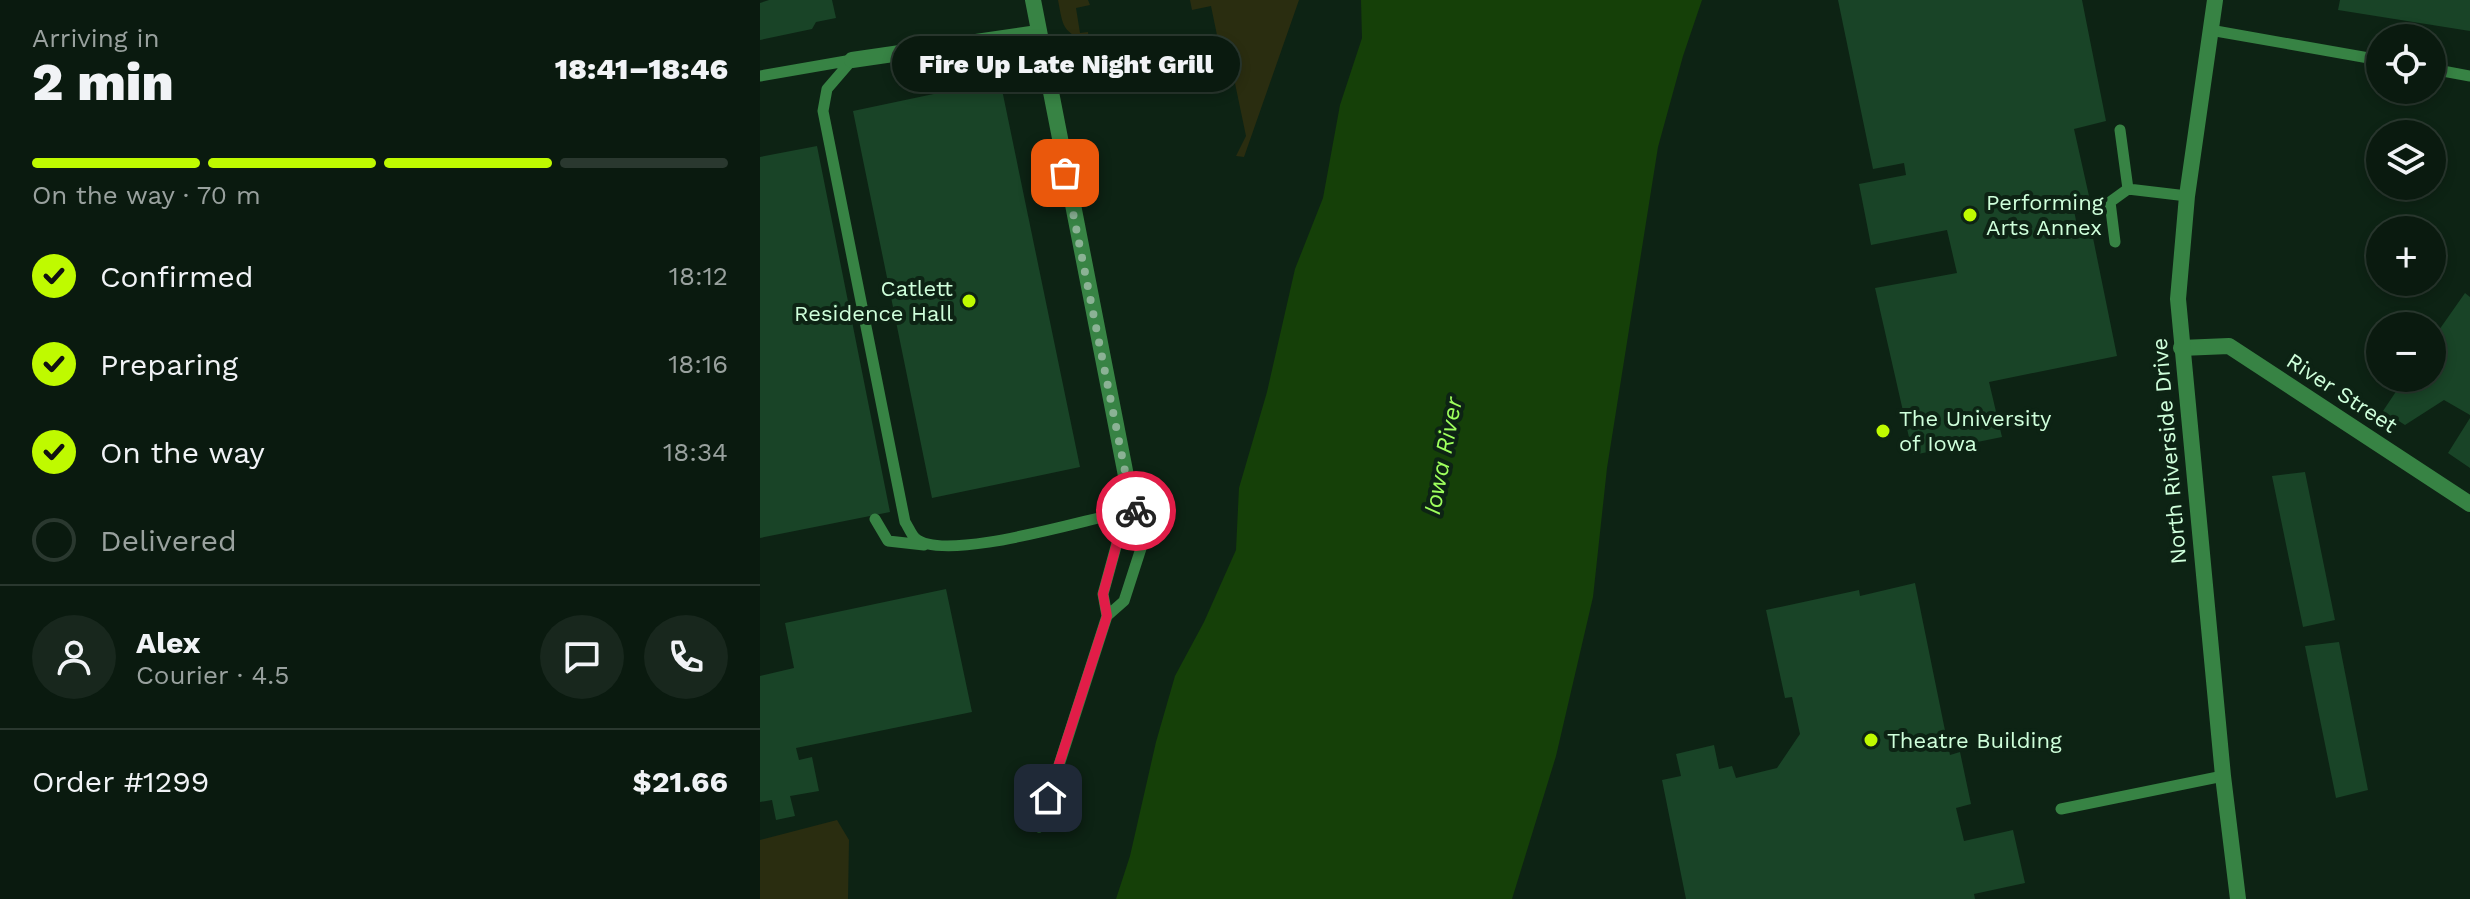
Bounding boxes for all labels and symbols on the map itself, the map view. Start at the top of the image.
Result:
callout: Fire Up Late Night Grill [891,37,1239,93]
pin [1031,139,1099,207]
place label: Performing Arts Annex [1986,190,2104,240]
marker: Performing Arts Annex [1961,206,1979,224]
place label: Catlett Residence Hall [794,276,953,326]
marker: Catlett Residence Hall [960,292,978,310]
street label: North Riverside Drive [2147,337,2191,565]
street label: River Street [2282,348,2402,438]
water label: Iowa River [1418,393,1468,517]
place label: The University of Iowa [1899,406,2052,456]
marker: The University of Iowa [1874,422,1892,440]
courier [1096,471,1176,551]
place label: Theatre Building [1887,728,2062,753]
marker: Theatre Building [1862,731,1880,749]
pin [1014,764,1082,832]

